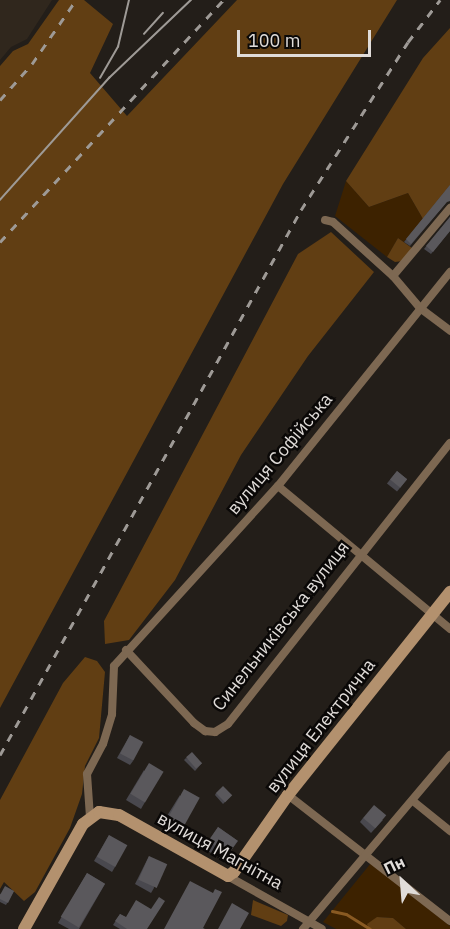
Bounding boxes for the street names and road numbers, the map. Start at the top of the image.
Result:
street label: вулиця Софійська [223,389,337,519]
street label: Синельниківська вулиця [208,537,354,715]
street label: вулиця Електрична [262,655,380,797]
street label: вулиця Магнітна [154,808,286,894]

